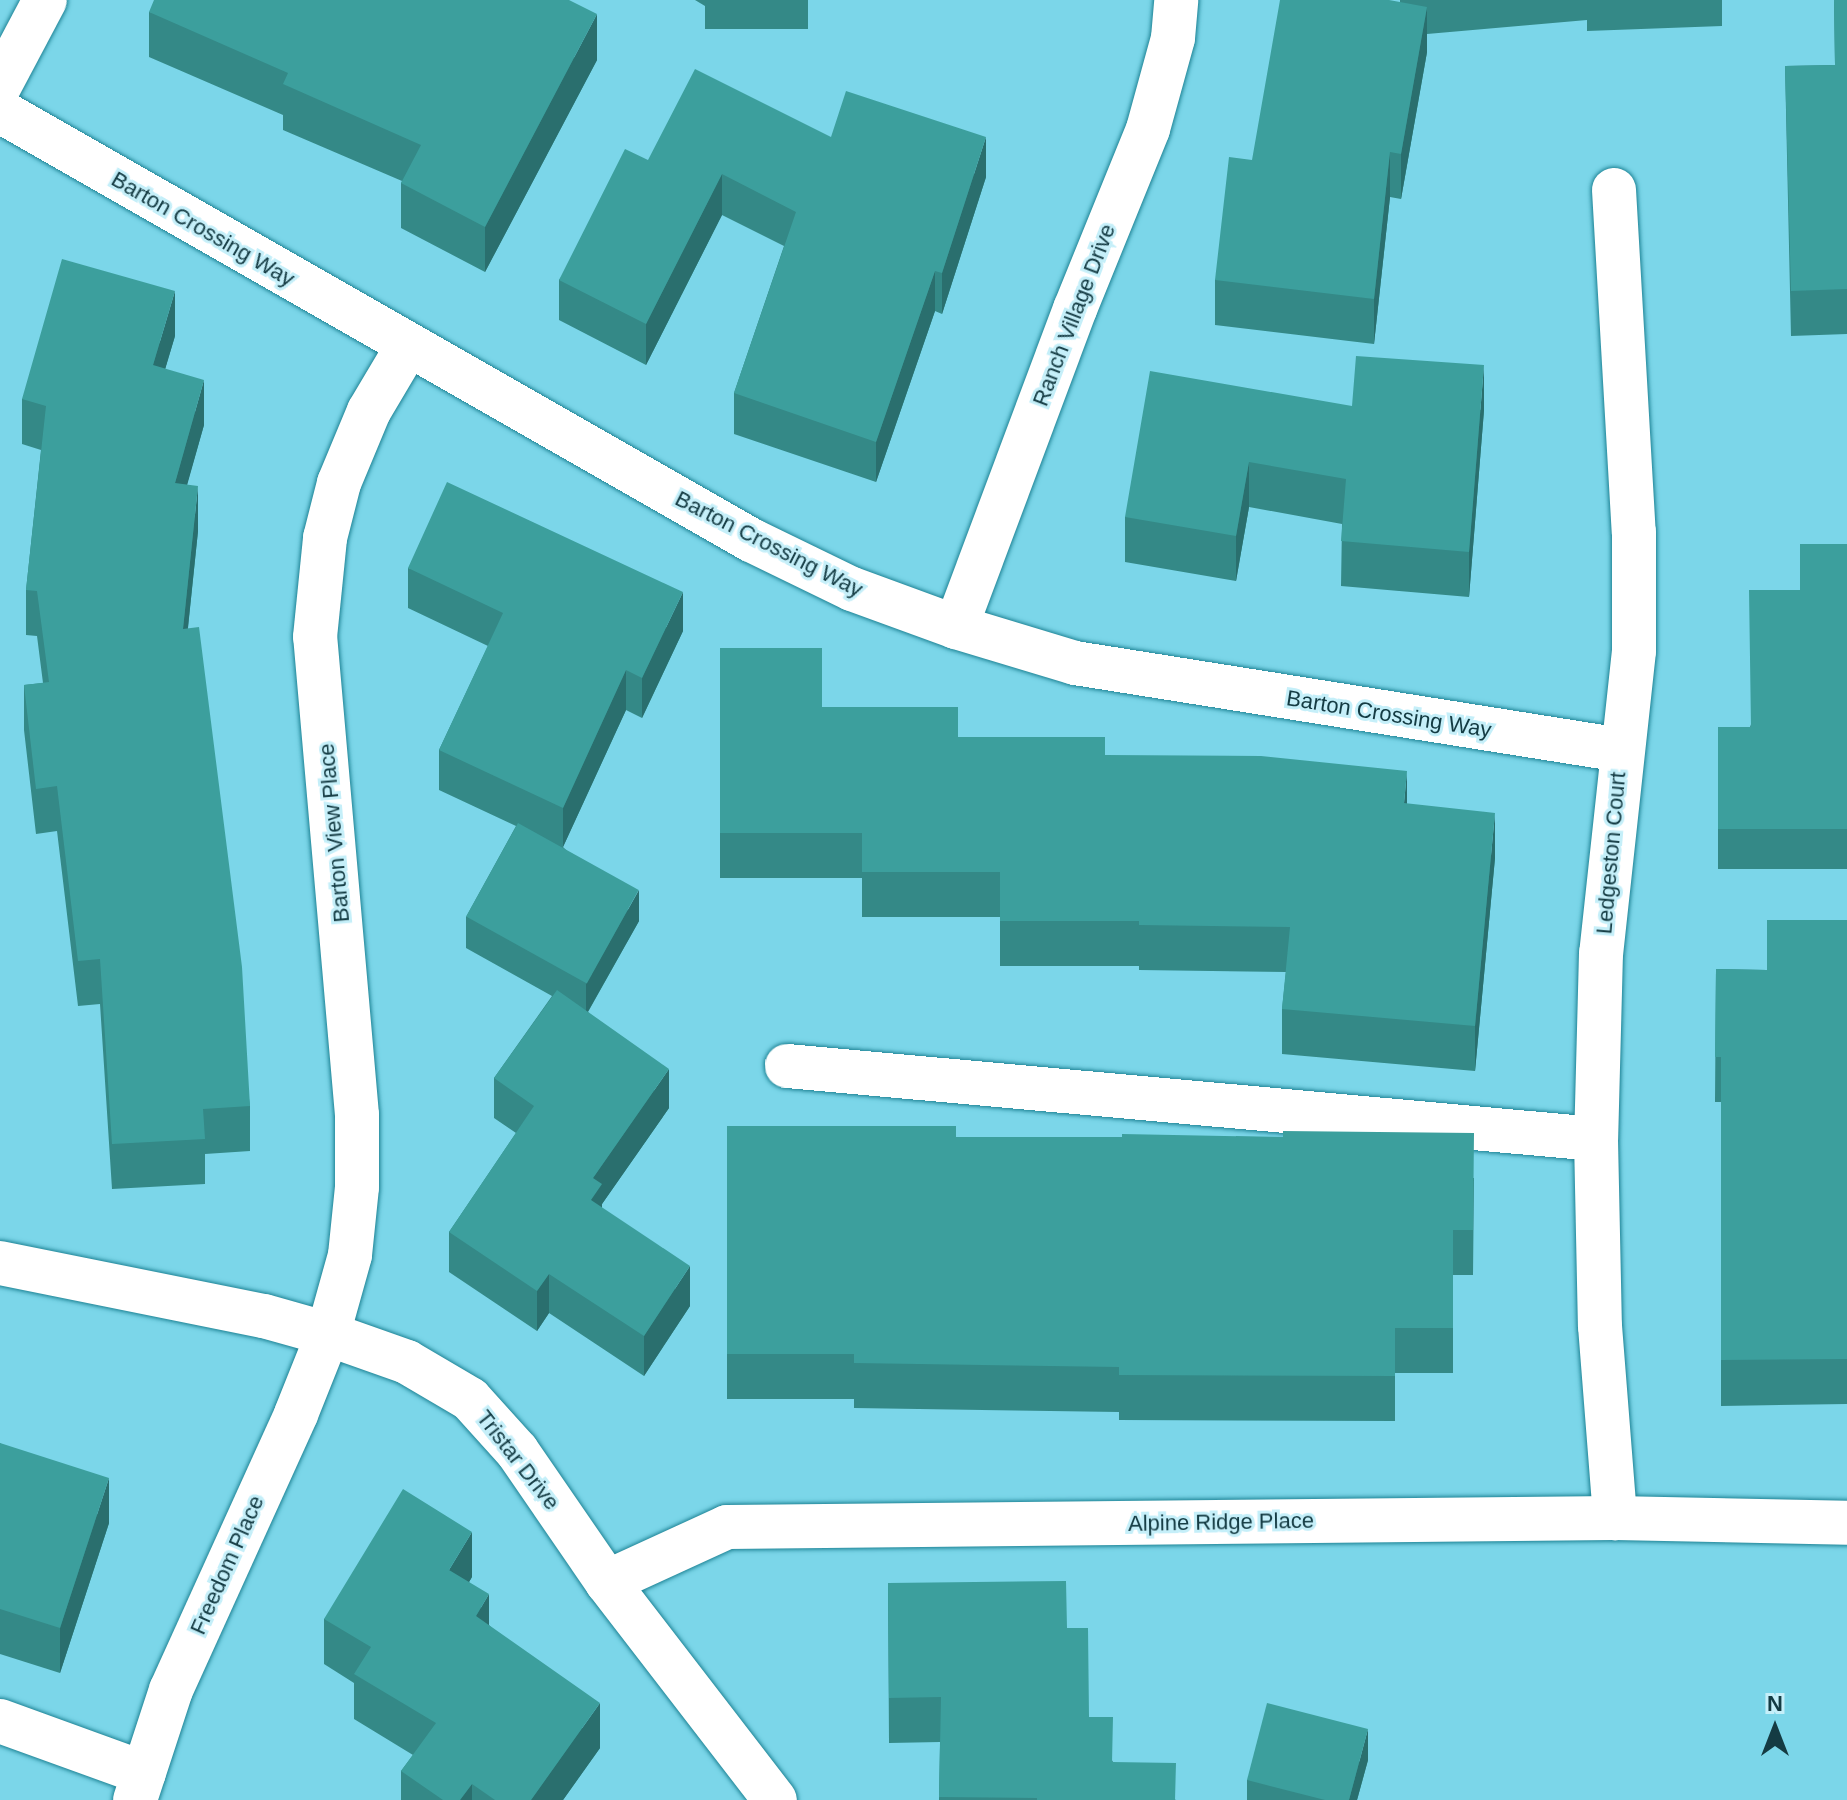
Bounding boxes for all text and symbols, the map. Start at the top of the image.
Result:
street label: Barton Crossing Way [107,166,299,292]
street label: Ranch Village Drive [1027,220,1121,410]
street label: Barton Crossing Way [671,485,867,603]
street label: Barton Crossing Way [1285,685,1493,743]
street label: Barton View Place [313,743,355,923]
street label: Ledgeston Court [1591,771,1631,935]
street label: Tristar Drive [471,1405,565,1515]
street label: Freedom Place [185,1491,269,1639]
street label: Alpine Ridge Place [1128,1507,1314,1537]
north arrow [1735,1688,1815,1768]
text: N [1767,1691,1783,1716]

